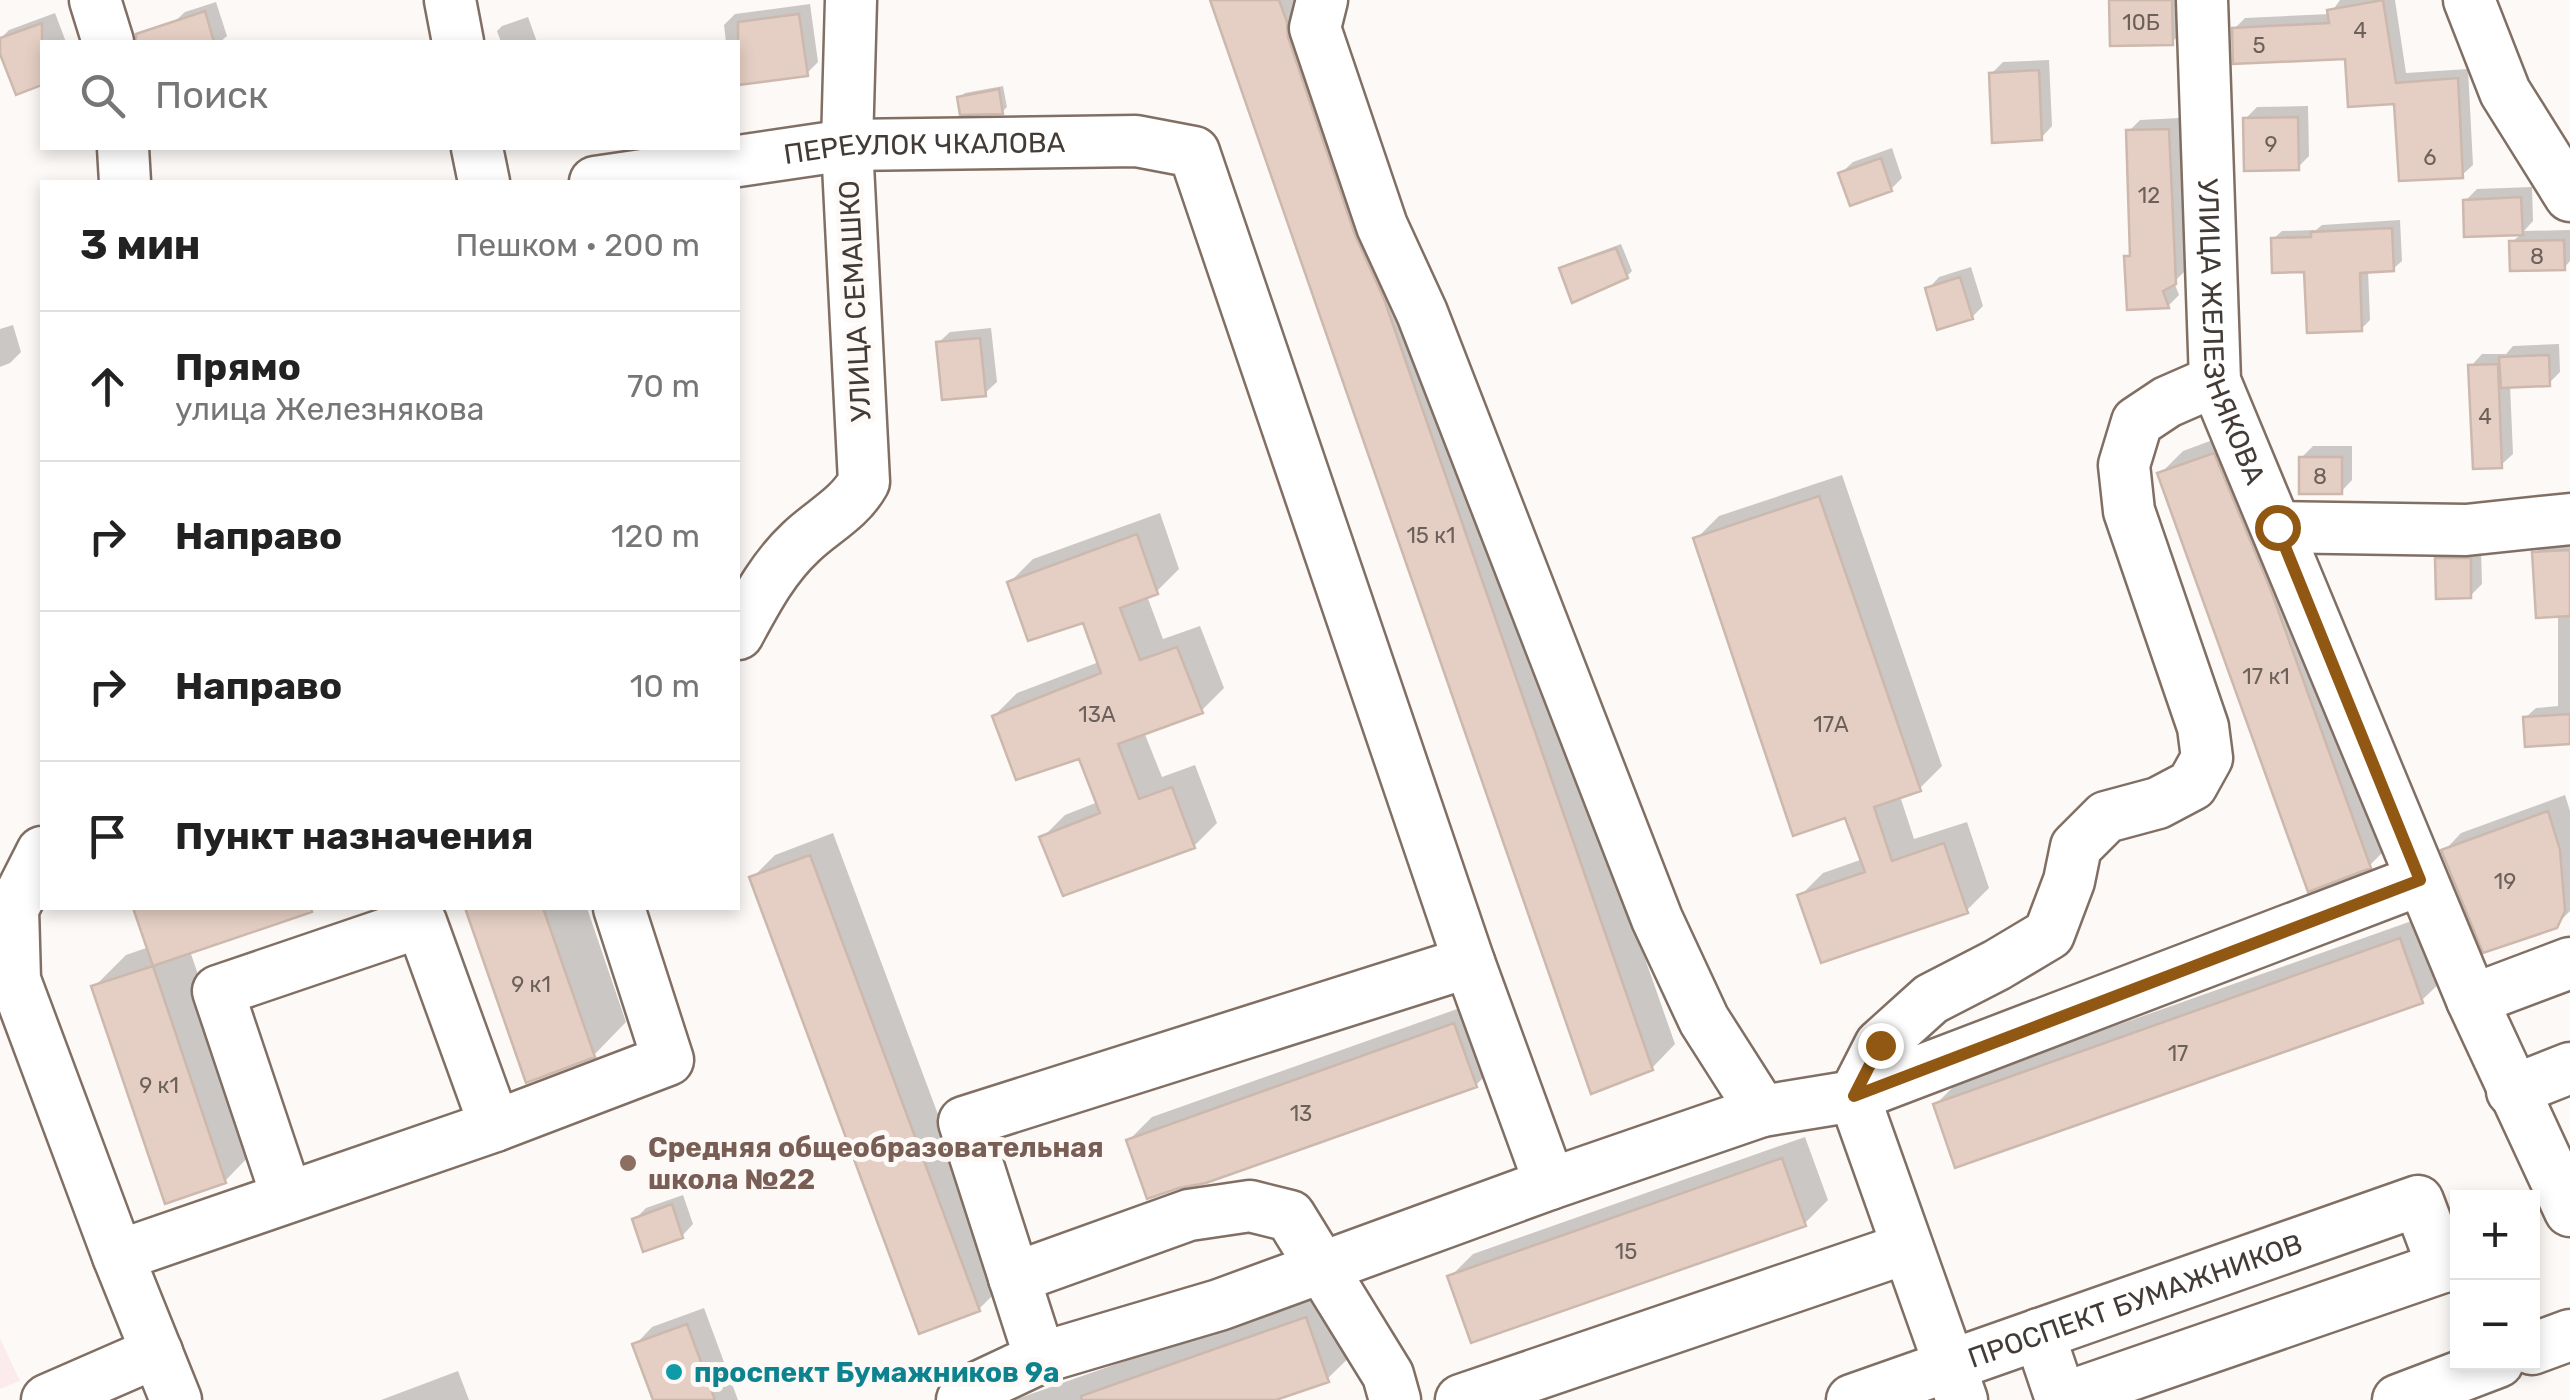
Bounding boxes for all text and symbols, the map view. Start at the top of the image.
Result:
house number: 10Б [2122,9,2160,36]
house number: 4 [2353,17,2367,44]
house number: 5 [2252,32,2266,59]
search box [40,40,740,150]
icon: search [75,68,130,123]
text: Поиск [155,72,268,118]
street label: ПЕРЕУЛОК ЧКАЛОВА [781,125,1066,171]
house number: 9 [2264,131,2278,158]
house number: 6 [2423,144,2437,171]
street label: УЛИЦА ЖЕЛЕЗНЯКОВА [2192,178,2273,489]
street label: УЛИЦА СЕМАШКО [832,179,878,423]
house number: 12 [2138,182,2160,209]
text: 3 мин [80,220,201,270]
text: Пешком · 200 m [456,226,700,264]
house number: 8 [2530,243,2544,270]
text: Прямо [175,344,301,390]
icon: ahead [80,359,135,414]
text: 70 m [627,367,700,405]
text: улица Железнякова [175,390,485,428]
house number: 4 [2478,403,2492,430]
house number: 8 [2313,463,2327,490]
route start [2255,505,2301,551]
icon: right [80,509,135,564]
text: Направо [175,513,342,559]
text: 120 m [611,517,700,555]
house number: 15 к1 [1406,522,1456,549]
icon: right [80,659,135,714]
text: Направо [175,663,342,709]
house number: 17 к1 [2242,663,2290,690]
text: 10 m [630,667,700,705]
house number: 13А [1078,701,1116,728]
house number: 17А [1813,711,1849,738]
icon: arrive [80,809,135,864]
text: Пункт назначения [175,813,534,859]
house number: 19 [2494,868,2516,895]
house number: 9 к1 [511,971,551,998]
route end [1858,1023,1904,1069]
house number: 17 [2168,1040,2188,1067]
house number: 9 к1 [139,1072,179,1099]
house number: 13 [1290,1100,1312,1127]
place label: Средняя общеобразовательная школа №22 [648,1131,1104,1196]
marker: Средняя общеобразовательная школа №22 [617,1152,639,1174]
map controls [2450,1190,2540,1370]
button: + [2450,1190,2540,1280]
street label: ПРОСПЕКТ БУМАЖНИКОВ [1963,1227,2307,1374]
house number: 15 [1615,1238,1637,1265]
button: − [2450,1280,2540,1370]
place label: проспект Бумажников 9а [694,1356,1059,1389]
marker: проспект Бумажников 9а [663,1361,685,1383]

